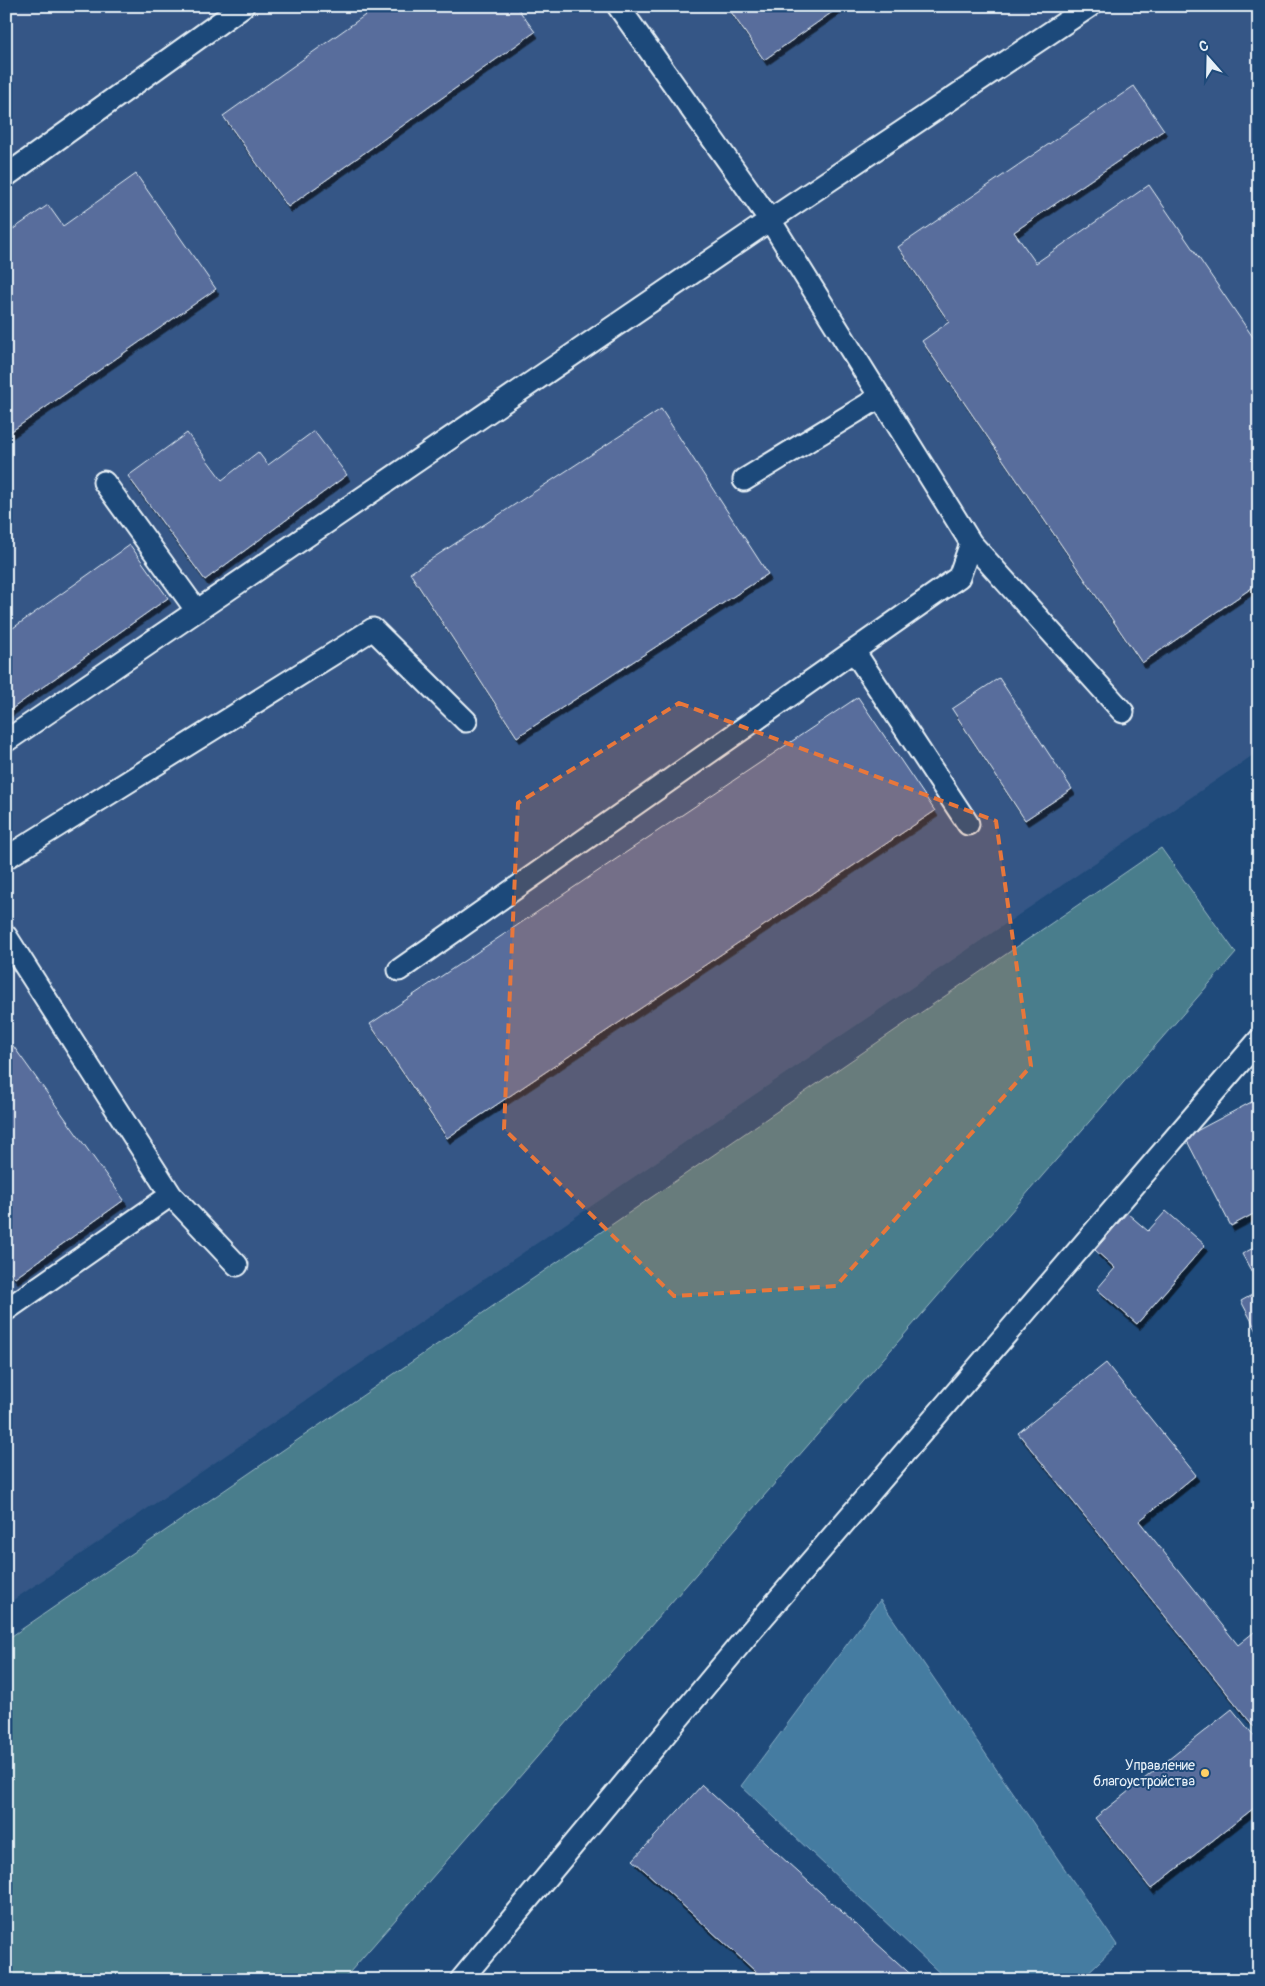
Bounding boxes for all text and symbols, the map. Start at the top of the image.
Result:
north arrow [1182,32,1232,82]
text: С [1197,37,1211,56]
place label: Управление благоустройства [1093,1757,1195,1790]
marker: Управление благоустройства [1199,1767,1211,1779]

